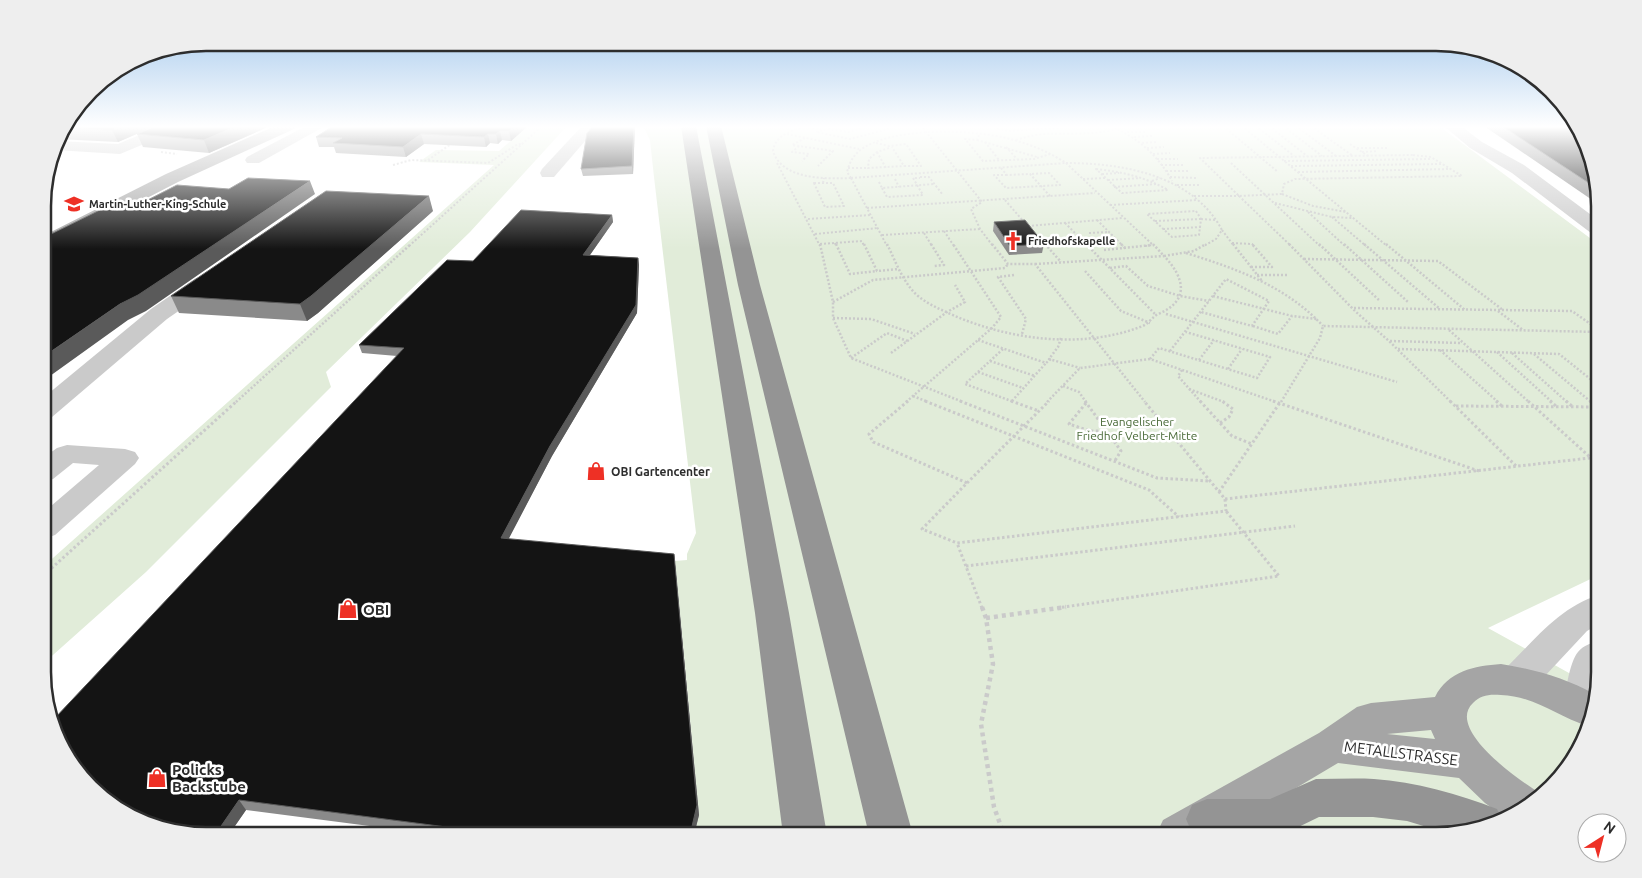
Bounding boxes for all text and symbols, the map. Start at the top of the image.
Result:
school or university icon: Martin-Luther-King-Schule [63,193,85,215]
place label: Martin-Luther-King-Schule [89,198,226,210]
church icon: Friedhofskapelle [1002,230,1024,252]
place label: Friedhofskapelle [1028,235,1115,247]
park label: Evangelischer Friedhof Velbert-Mitte [1077,415,1197,442]
shop icon: OBI Gartencenter [585,460,607,482]
place label: OBI Gartencenter [611,465,710,478]
shop icon: OBI [337,598,359,620]
place label: OBI [363,601,389,618]
street label: METALLSTRASSE [1343,738,1459,768]
place label: Policks Backstube [172,761,246,795]
shop icon: Policks Backstube [146,767,168,789]
north arrow [1577,813,1627,863]
text: N [1601,818,1619,837]

